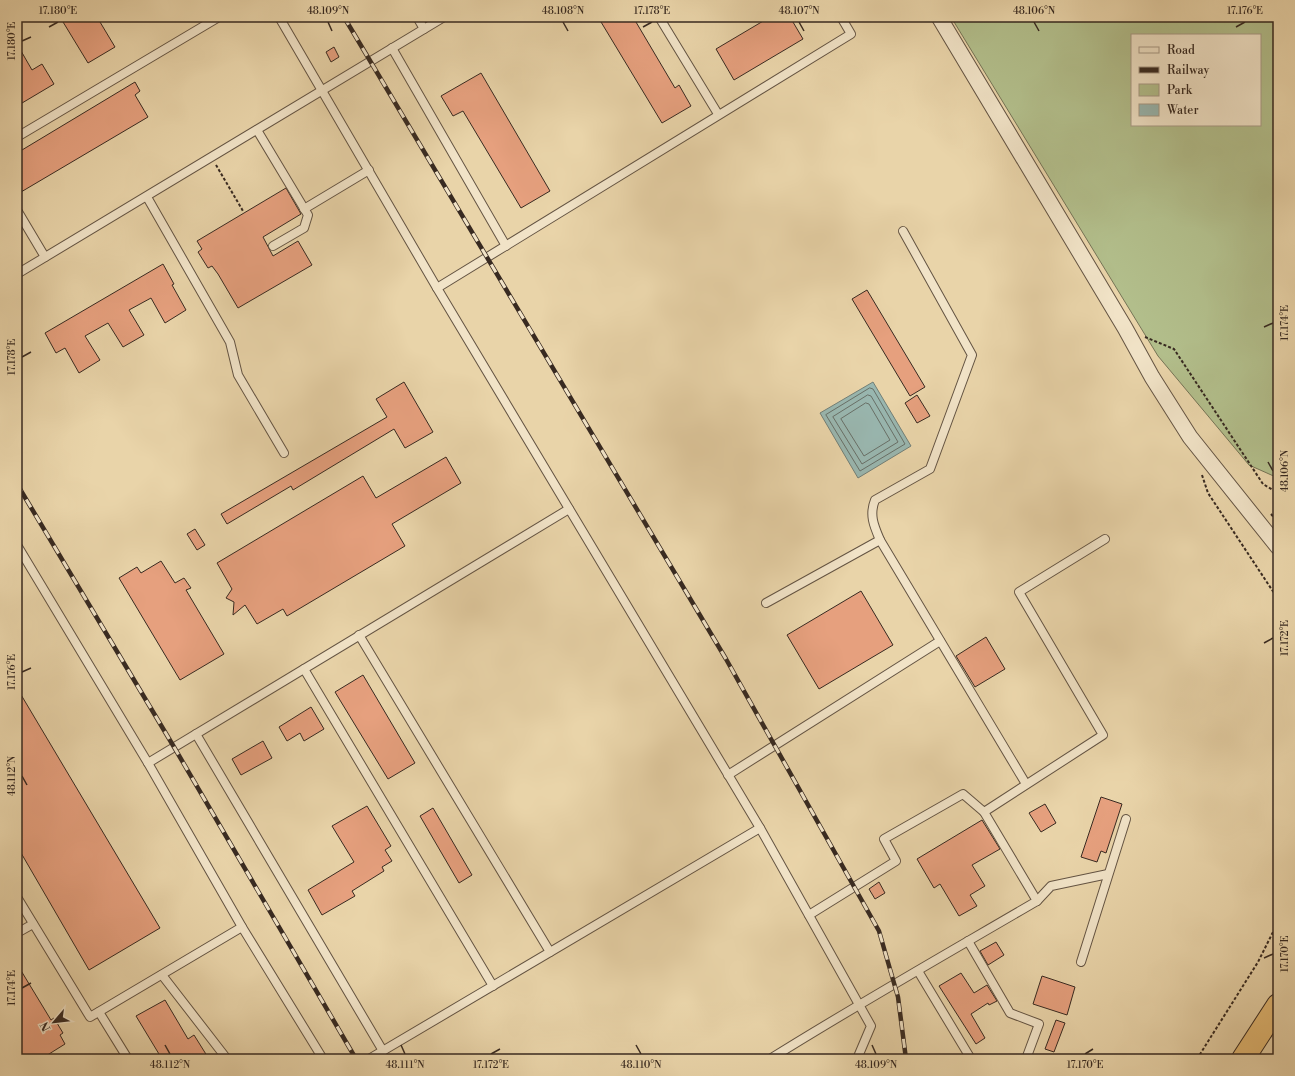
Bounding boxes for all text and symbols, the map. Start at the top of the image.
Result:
text: 17.180°E [39,5,77,17]
text: 48.109°N [307,5,350,17]
text: 48.108°N [542,5,585,17]
text: 17.178°E [634,5,670,17]
text: 48.107°N [778,5,820,17]
text: 48.106°N [1013,5,1056,17]
text: 17.176°E [1227,5,1263,17]
text: 17.180°E [6,22,18,60]
legend [1131,34,1261,126]
text: Road [1167,43,1195,58]
text: Railway [1167,63,1209,78]
text: Park [1167,83,1193,98]
text: Water [1166,103,1199,118]
text: 17.174°E [1279,305,1291,341]
text: 17.178°E [6,339,18,375]
text: 48.106°N [1279,449,1291,492]
text: 17.172°E [1279,620,1291,656]
text: 17.176°E [6,654,18,690]
text: 48.112°N [6,755,18,796]
text: 17.170°E [1279,936,1291,972]
text: 17.174°E [6,970,18,1006]
north arrow [34,1002,74,1042]
text: N [38,1019,54,1033]
text: 48.112°N [150,1059,191,1071]
text: 48.111°N [385,1059,425,1071]
text: 17.172°E [473,1059,509,1071]
text: 48.110°N [621,1059,662,1071]
text: 48.109°N [855,1059,898,1071]
text: 17.170°E [1067,1059,1103,1071]

